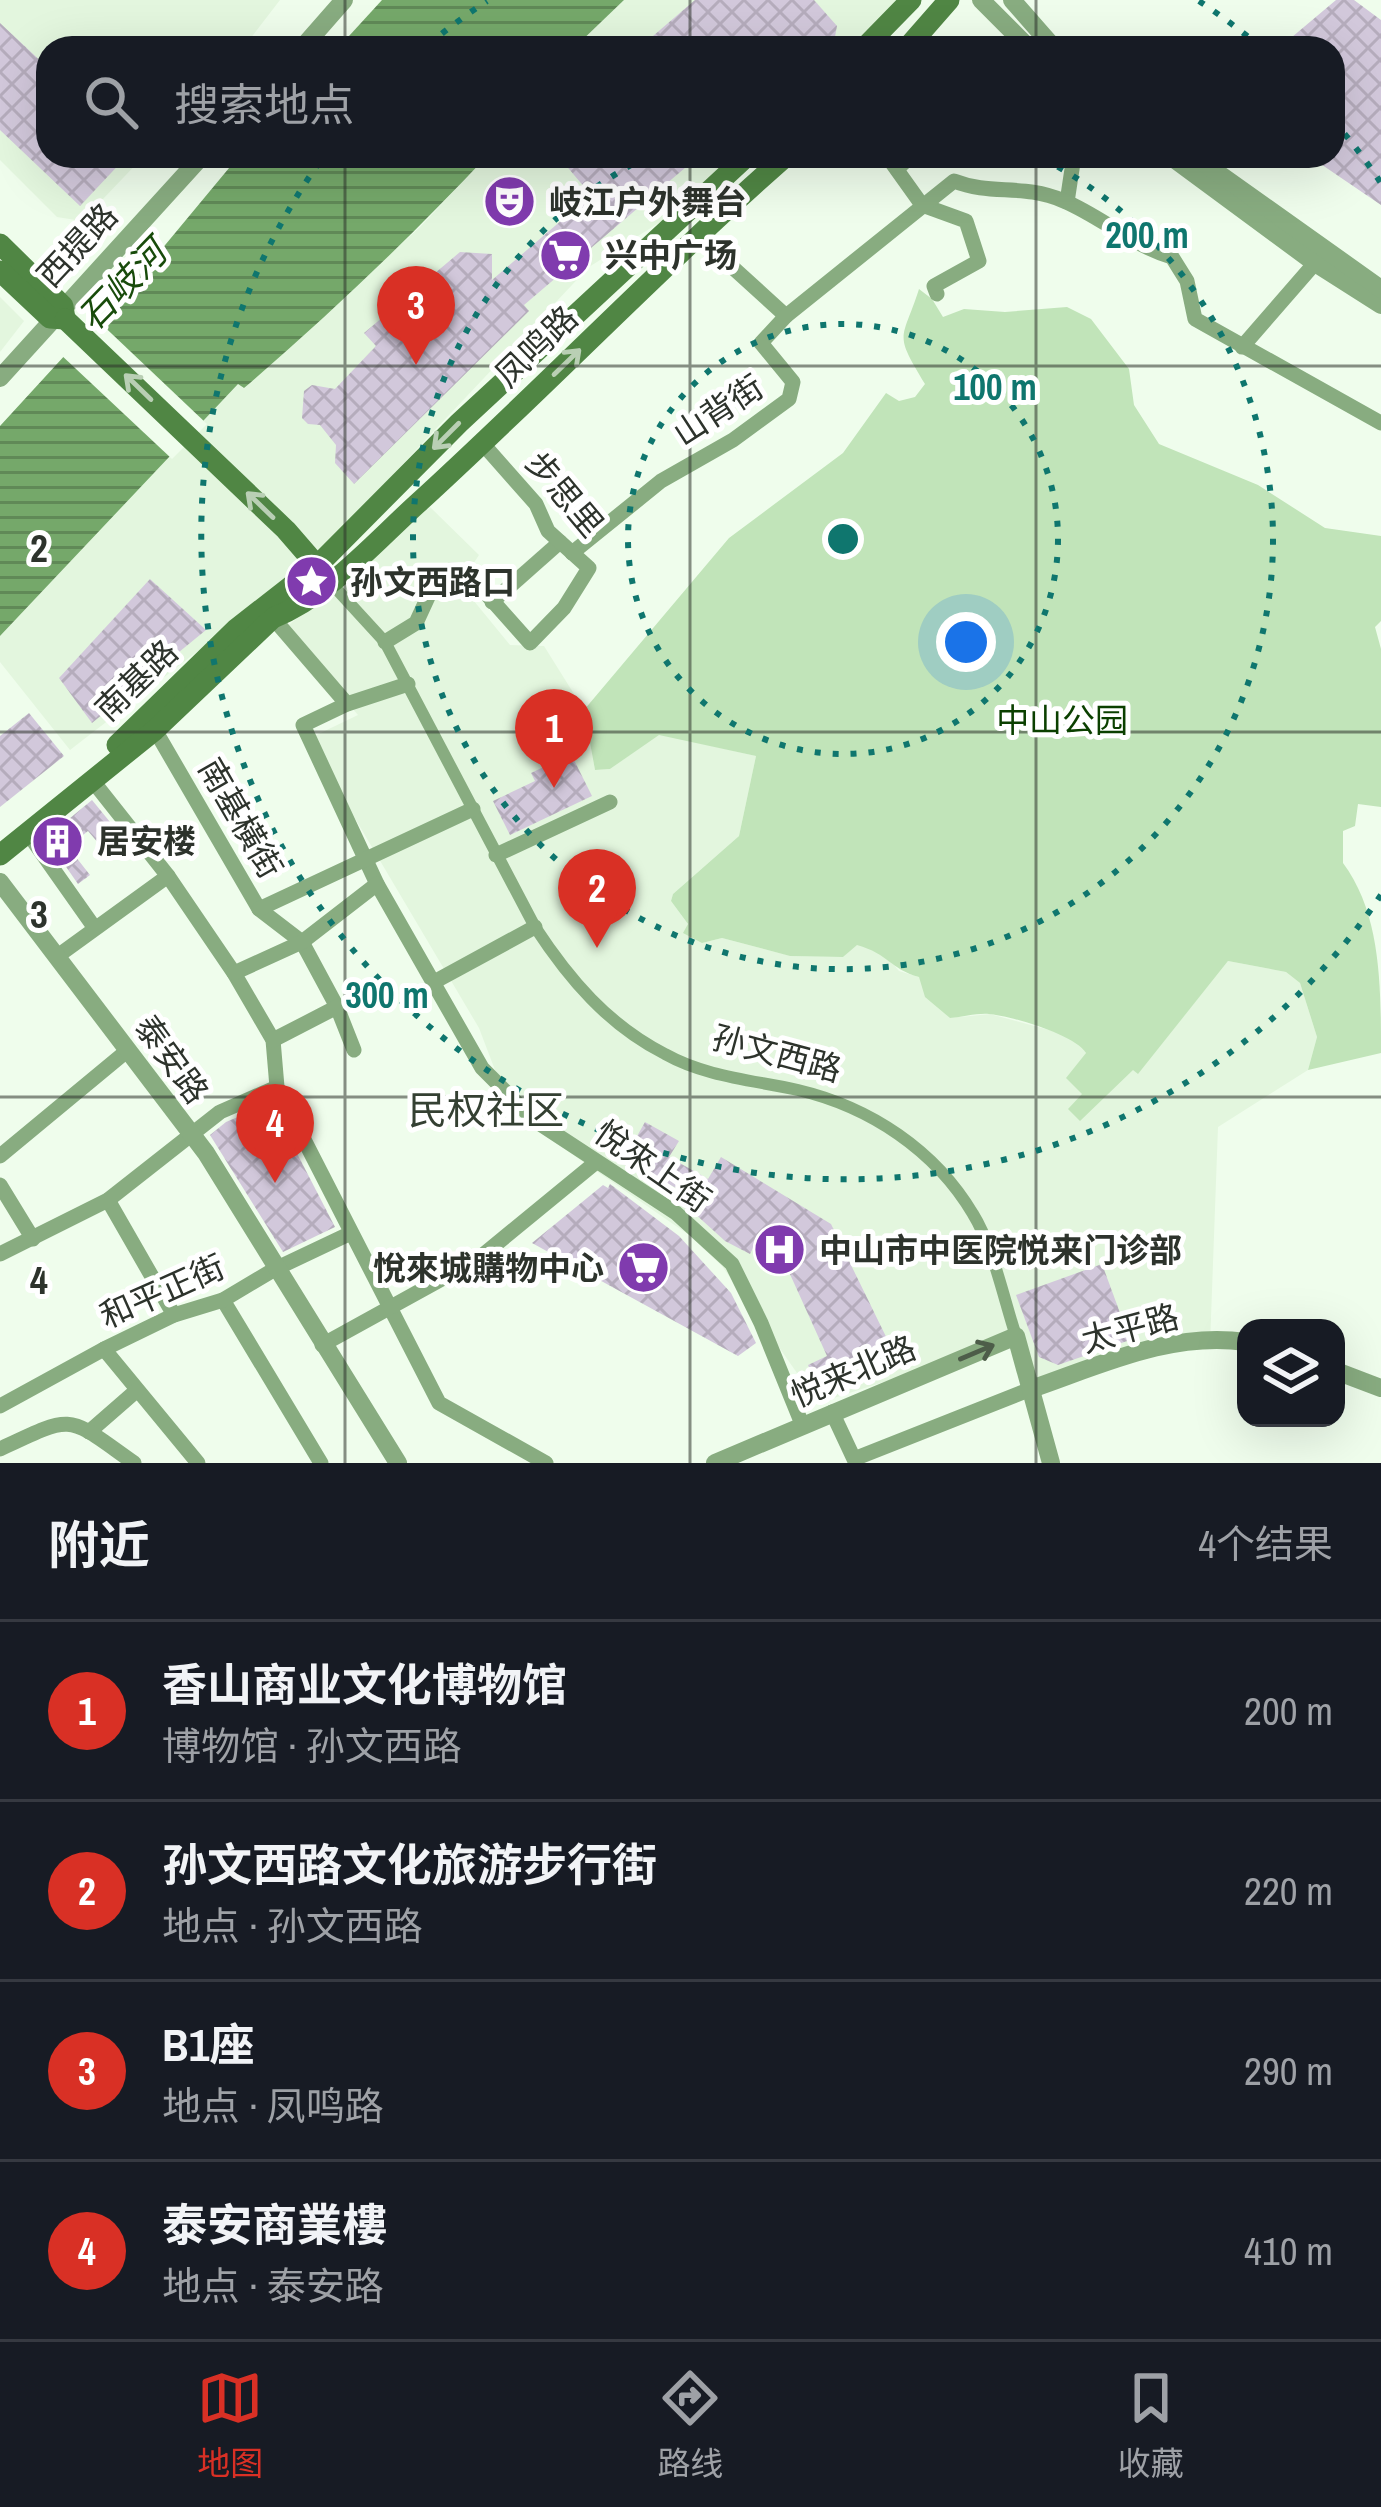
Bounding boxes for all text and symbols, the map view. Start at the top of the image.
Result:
search box [36,36,1345,168]
icon: search [78,69,144,135]
text: 搜索地点 [174,74,354,135]
theatre icon: 岐江户外舞台 [482,174,538,230]
place label: 岐江户外舞台 [549,180,747,224]
street label: 西提路 [27,194,127,296]
text: 200 m [1105,211,1189,259]
water label: 石岐河 [67,225,181,341]
supermarket icon: 兴中广场 [538,227,594,283]
place label: 兴中广场 [605,233,737,277]
pin: 3 [377,266,455,365]
street label: 凤鸣路 [485,296,587,396]
one-way arrow [552,348,581,377]
text: 100 m [953,363,1037,411]
street label: 山背街 [665,365,771,455]
one-way arrow [124,374,153,402]
one-way arrow [432,421,461,450]
street label: 步思里 [516,442,614,546]
one-way arrow [246,491,275,520]
centre of rings [822,518,864,560]
text: 2 [30,522,48,574]
place icon: 孙文西路口 [283,554,339,610]
place label: 孙文西路口 [350,560,515,604]
your location [936,612,996,672]
street label: 南基路 [85,630,187,730]
pin: 1 [515,689,593,788]
park label: 中山公园 [996,698,1128,742]
street label: 南基橫街 [189,750,293,886]
building icon: 居安楼 [30,813,86,869]
place label: 居安楼 [97,819,196,863]
pin: 2 [558,849,636,948]
text: 3 [30,888,48,940]
text: 300 m [345,971,429,1019]
street label: 泰安路 [125,1006,219,1112]
street label: 孙文西路 [708,1015,846,1091]
pin: 4 [236,1084,314,1183]
district label: 民权社区 [408,1084,564,1136]
street label: 悅來上街 [586,1110,720,1222]
hospital icon: 中山市中医院悦来门诊部 [752,1222,808,1278]
place label: 中山市中医院悦来门诊部 [819,1228,1182,1272]
supermarket icon: 悅來城購物中心 [615,1240,671,1296]
street label: 和平正街 [93,1244,231,1338]
place label: 悅來城購物中心 [373,1246,604,1290]
text: 4 [30,1254,48,1306]
street label: 太平路 [1076,1294,1184,1362]
map controls [1237,1319,1345,1427]
button: layers [1237,1319,1345,1427]
street label: 悦来北路 [784,1325,922,1417]
one-way arrow [958,1340,995,1361]
text: 附近 [48,1510,150,1579]
text: 4个结果 [1198,1518,1333,1570]
text: 香山商业文化博物馆 [162,1654,567,1715]
text: 1 [78,1685,96,1737]
text: 200 m [1244,1685,1333,1737]
text: 博物馆 · 孙文西路 [162,1720,462,1772]
text: 孙文西路文化旅游步行街 [162,1834,657,1895]
text: 2 [78,1865,96,1917]
text: 220 m [1244,1865,1333,1917]
text: 地点 · 孙文西路 [162,1900,423,1952]
text: B1座 [162,2014,254,2075]
text: 3 [78,2045,96,2097]
text: 290 m [1244,2045,1333,2097]
text: 地点 · 凤鸣路 [162,2080,384,2132]
text: 泰安商業樓 [162,2194,387,2255]
text: 4 [78,2225,96,2277]
text: 410 m [1244,2225,1333,2277]
text: 地点 · 泰安路 [162,2260,384,2312]
tab: 地图 [197,2365,263,2485]
tab: 路线 [657,2365,723,2485]
tab: 收藏 [1118,2365,1184,2485]

